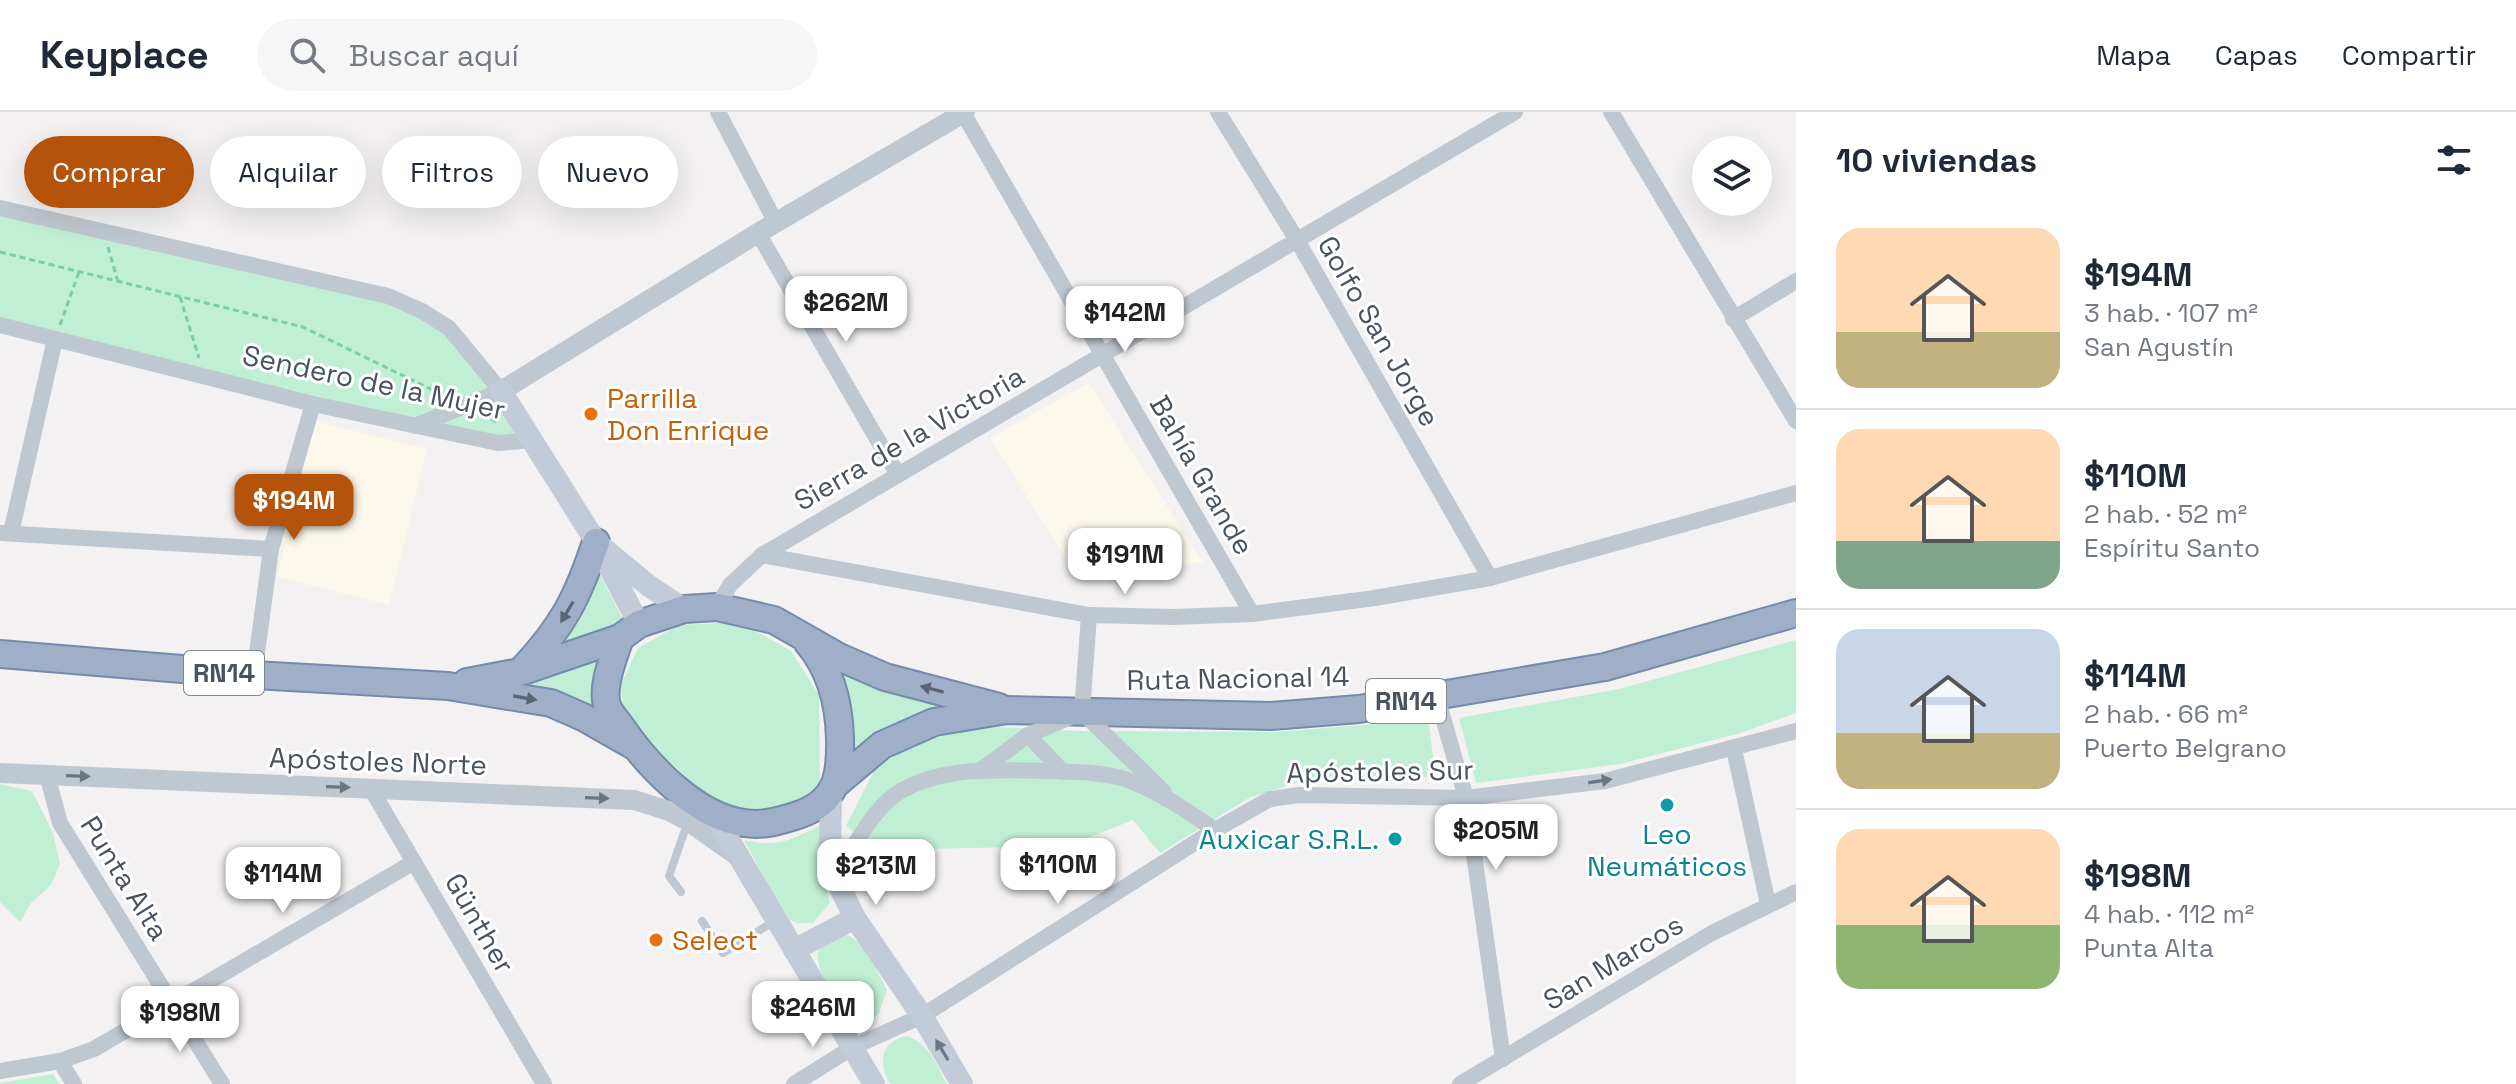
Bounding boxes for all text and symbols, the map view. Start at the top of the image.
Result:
search box [257,19,817,91]
text: Keyplace [40,31,209,79]
icon: search [285,33,329,77]
text: Buscar aquí [349,36,519,75]
text: Mapa [2096,37,2171,73]
text: Capas [2215,37,2298,73]
text: Compartir [2342,37,2476,73]
chip: Comprar [24,136,194,208]
chip: Alquilar [210,136,366,208]
chip: Filtros [382,136,522,208]
chip: Nuevo [538,136,678,208]
map controls [1692,136,1772,216]
button: layers [1692,136,1772,216]
icon: filters [2432,138,2476,182]
text: 10 viviendas [1836,139,2037,182]
street label: Golfo San Jorge [1310,229,1448,433]
text: $194M [2084,253,2193,296]
icon: home [1900,260,1996,356]
pin: $262M [790,276,902,344]
text: $262M [803,285,889,319]
pin: $142M [1069,286,1181,354]
text: $142M [1084,295,1166,329]
text: 3 hab. · 107 m² [2084,296,2258,330]
text: San Agustín [2084,330,2234,364]
street label: Sendero de la Mujer [239,337,509,427]
street label: Sierra de la Victoria [788,357,1030,519]
place label: Parrilla Don Enrique [607,380,769,448]
street label: Bahía Grande [1142,389,1262,561]
marker: Parrilla Don Enrique [582,405,600,423]
text: $110M [2084,454,2187,497]
icon: home [1900,461,1996,557]
pin: $194M [238,474,350,542]
text: $194M [252,483,336,517]
text: 2 hab. · 52 m² [2084,497,2247,531]
pin: $191M [1069,528,1181,596]
text: Espíritu Santo [2084,531,2260,565]
text: $191M [1086,537,1164,571]
one-way arrow [560,601,574,623]
road number: RN14 [184,651,264,695]
text: $114M [2084,654,2187,697]
street label: Ruta Nacional 14 [1126,658,1350,698]
icon: home [1900,661,1996,757]
road number: RN14 [1366,679,1446,723]
one-way arrow [919,683,944,695]
one-way arrow [512,693,537,705]
text: 2 hab. · 66 m² [2084,697,2248,731]
text: Puerto Belgrano [2084,731,2287,765]
street label: Apóstoles Norte [268,739,488,783]
street label: Apóstoles Sur [1286,751,1474,791]
one-way arrow [66,770,91,783]
one-way arrow [1588,774,1613,786]
one-way arrow [326,781,351,794]
one-way arrow [585,792,610,805]
marker: Leo Neumáticos [1658,796,1676,814]
pin: $205M [1440,804,1552,872]
street label: Punta Alta [73,809,177,947]
text: $205M [1453,813,1539,847]
place label: Leo Neumáticos [1587,816,1747,884]
place label: Auxicar S.R.L. [1199,821,1379,857]
marker: Auxicar S.R.L. [1386,830,1404,848]
pin: $110M [1002,838,1114,906]
pin: $213M [820,839,932,907]
pin: $114M [227,847,339,915]
text: $110M [1018,847,1098,881]
text: $213M [835,848,917,882]
text: $198M [2084,854,2191,897]
text: $114M [244,856,322,890]
icon: home [1900,861,1996,957]
street label: Günther [437,867,523,979]
text: 4 hab. · 112 m² [2084,897,2254,931]
street label: San Marcos [1537,906,1689,1018]
place label: Select [672,922,758,958]
marker: Select [647,931,665,949]
text: Punta Alta [2084,931,2214,965]
pin: $246M [757,981,869,1049]
pin: $198M [124,986,236,1054]
text: $246M [770,990,856,1024]
text: $198M [139,995,221,1029]
one-way arrow [935,1039,949,1061]

